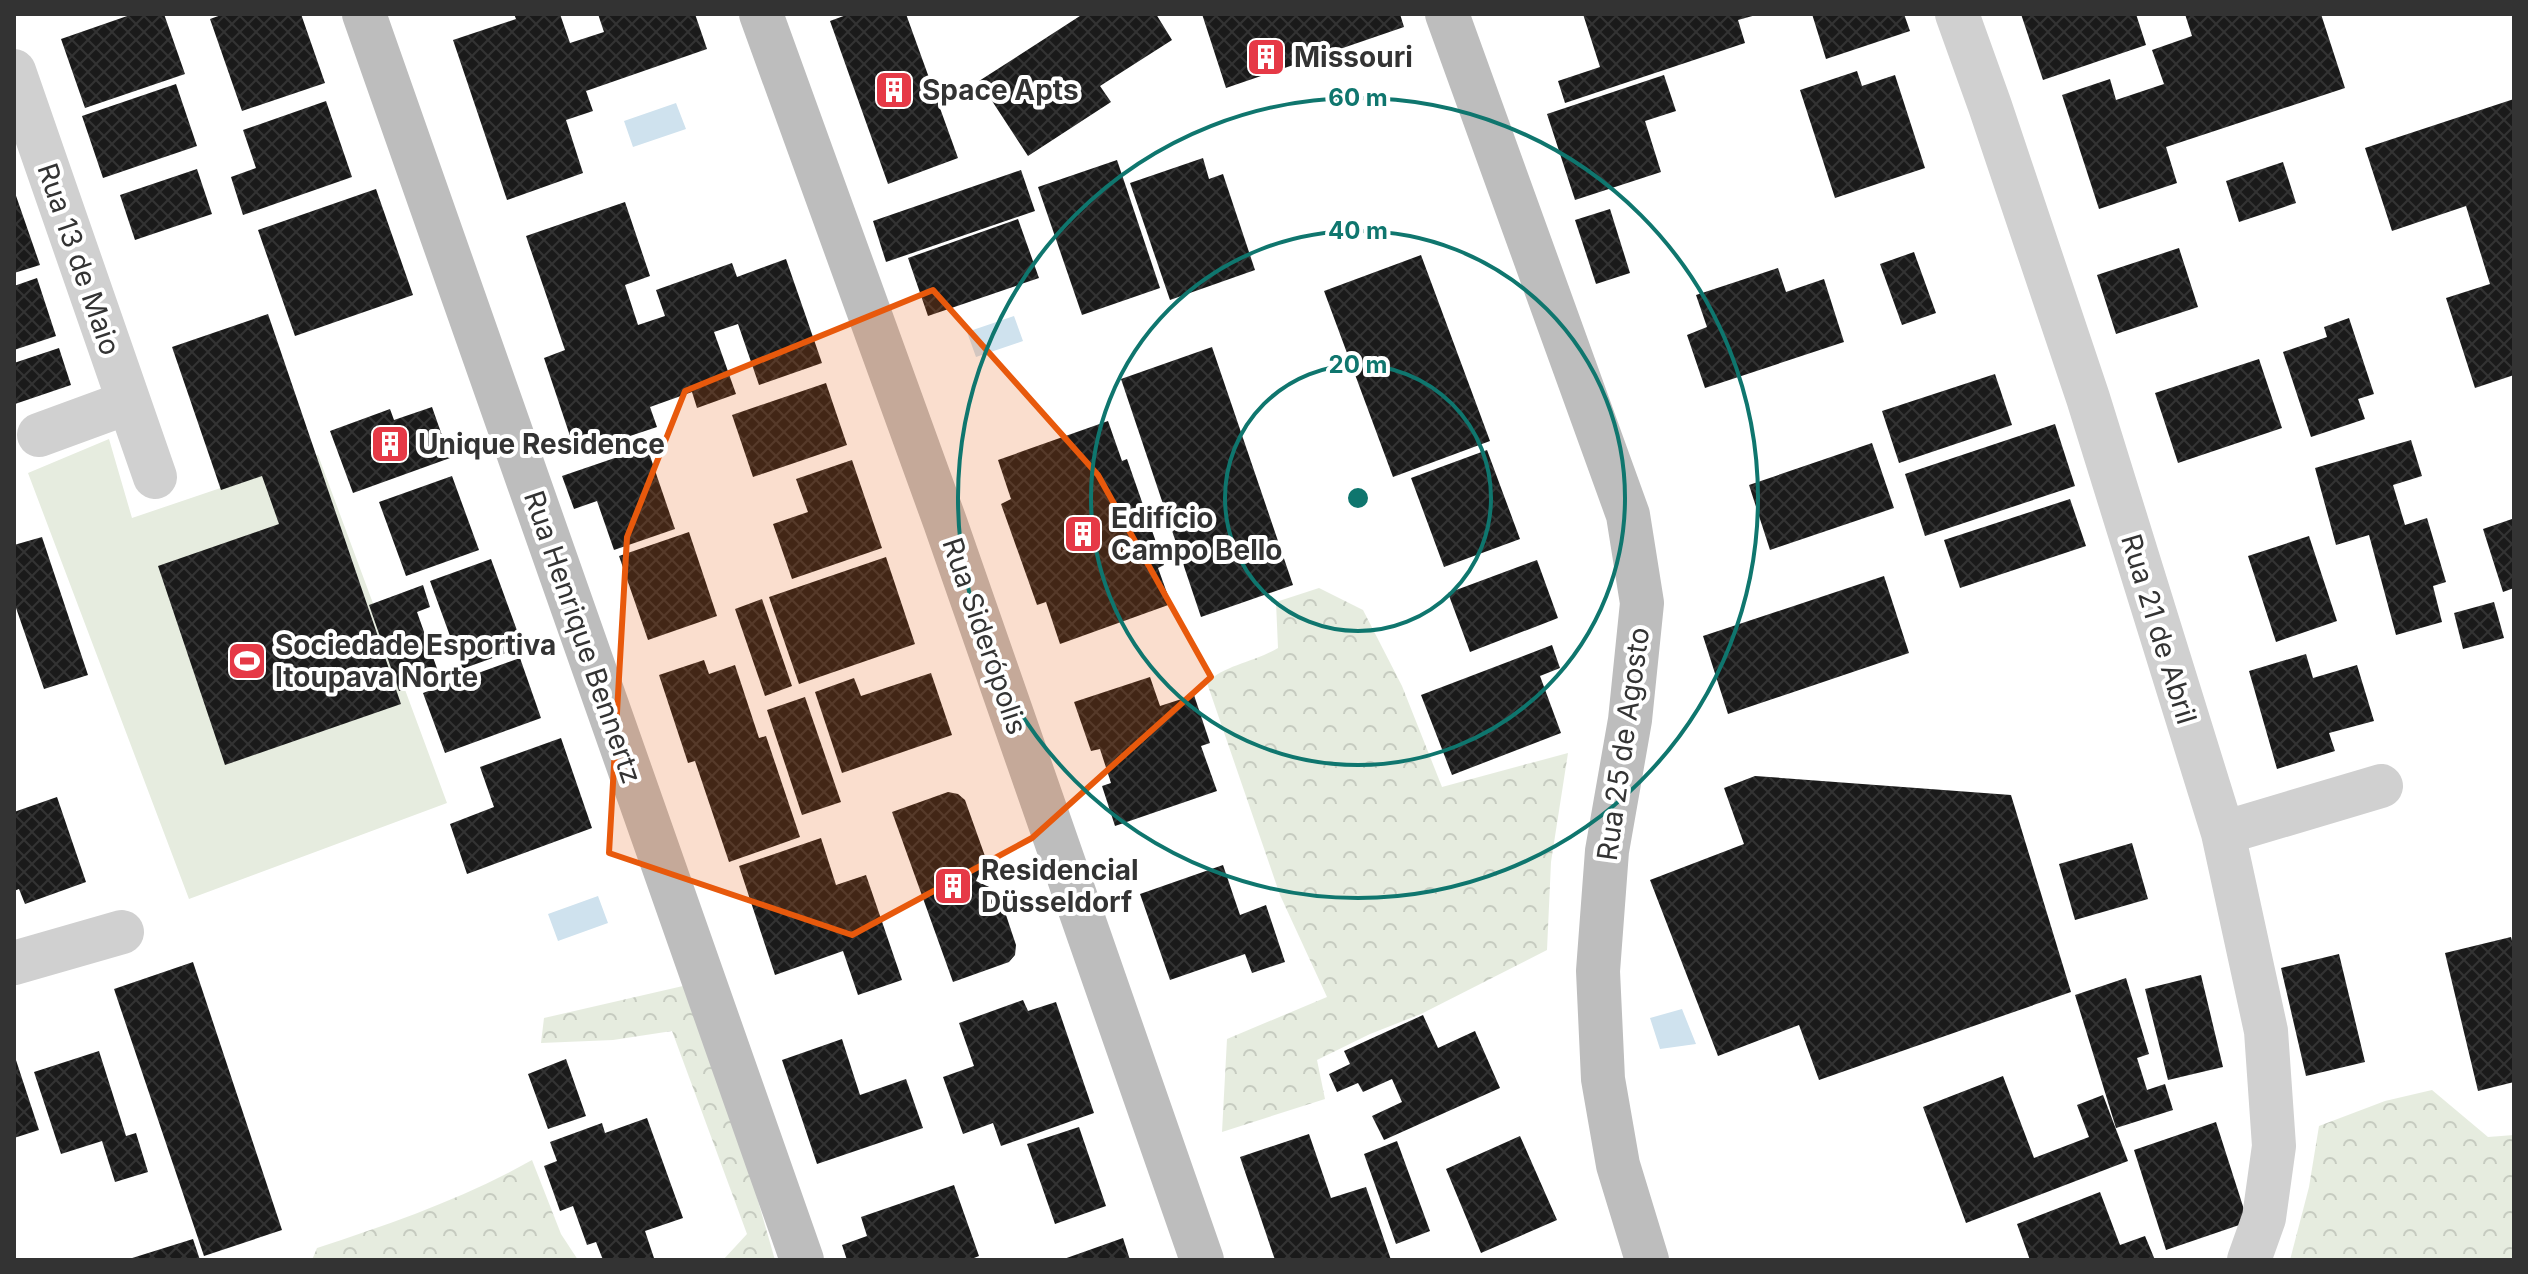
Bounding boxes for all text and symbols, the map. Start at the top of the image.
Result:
building icon: Missouri [1245,36,1287,78]
place label: Missouri [1294,40,1413,74]
building icon: Space Apts [873,69,915,111]
place label: Space Apts [922,73,1079,107]
text: 60 m [1328,83,1388,112]
street label: Rua 13 de Maio [30,159,128,359]
text: 40 m [1328,216,1388,245]
text: 20 m [1329,350,1387,379]
building icon: Unique Residence [369,423,411,465]
place label: Unique Residence [418,427,665,461]
centre of rings [1344,484,1372,512]
street label: Rua Henrique Bennertz [517,486,649,788]
place label: Edifício Campo Bello [1111,501,1283,567]
building icon: Edifício Campo Bello [1062,513,1104,555]
street label: Rua 21 de Abril [2114,530,2204,728]
street label: Rua Siderópolis [935,533,1035,739]
street label: Rua 25 de Agosto [1590,625,1656,863]
place label: Sociedade Esportiva Itoupava Norte [275,628,556,694]
sports icon: Sociedade Esportiva Itoupava Norte [226,640,268,682]
place label: Residencial Düsseldorf [981,853,1139,919]
building icon: Residencial Düsseldorf [932,865,974,907]

